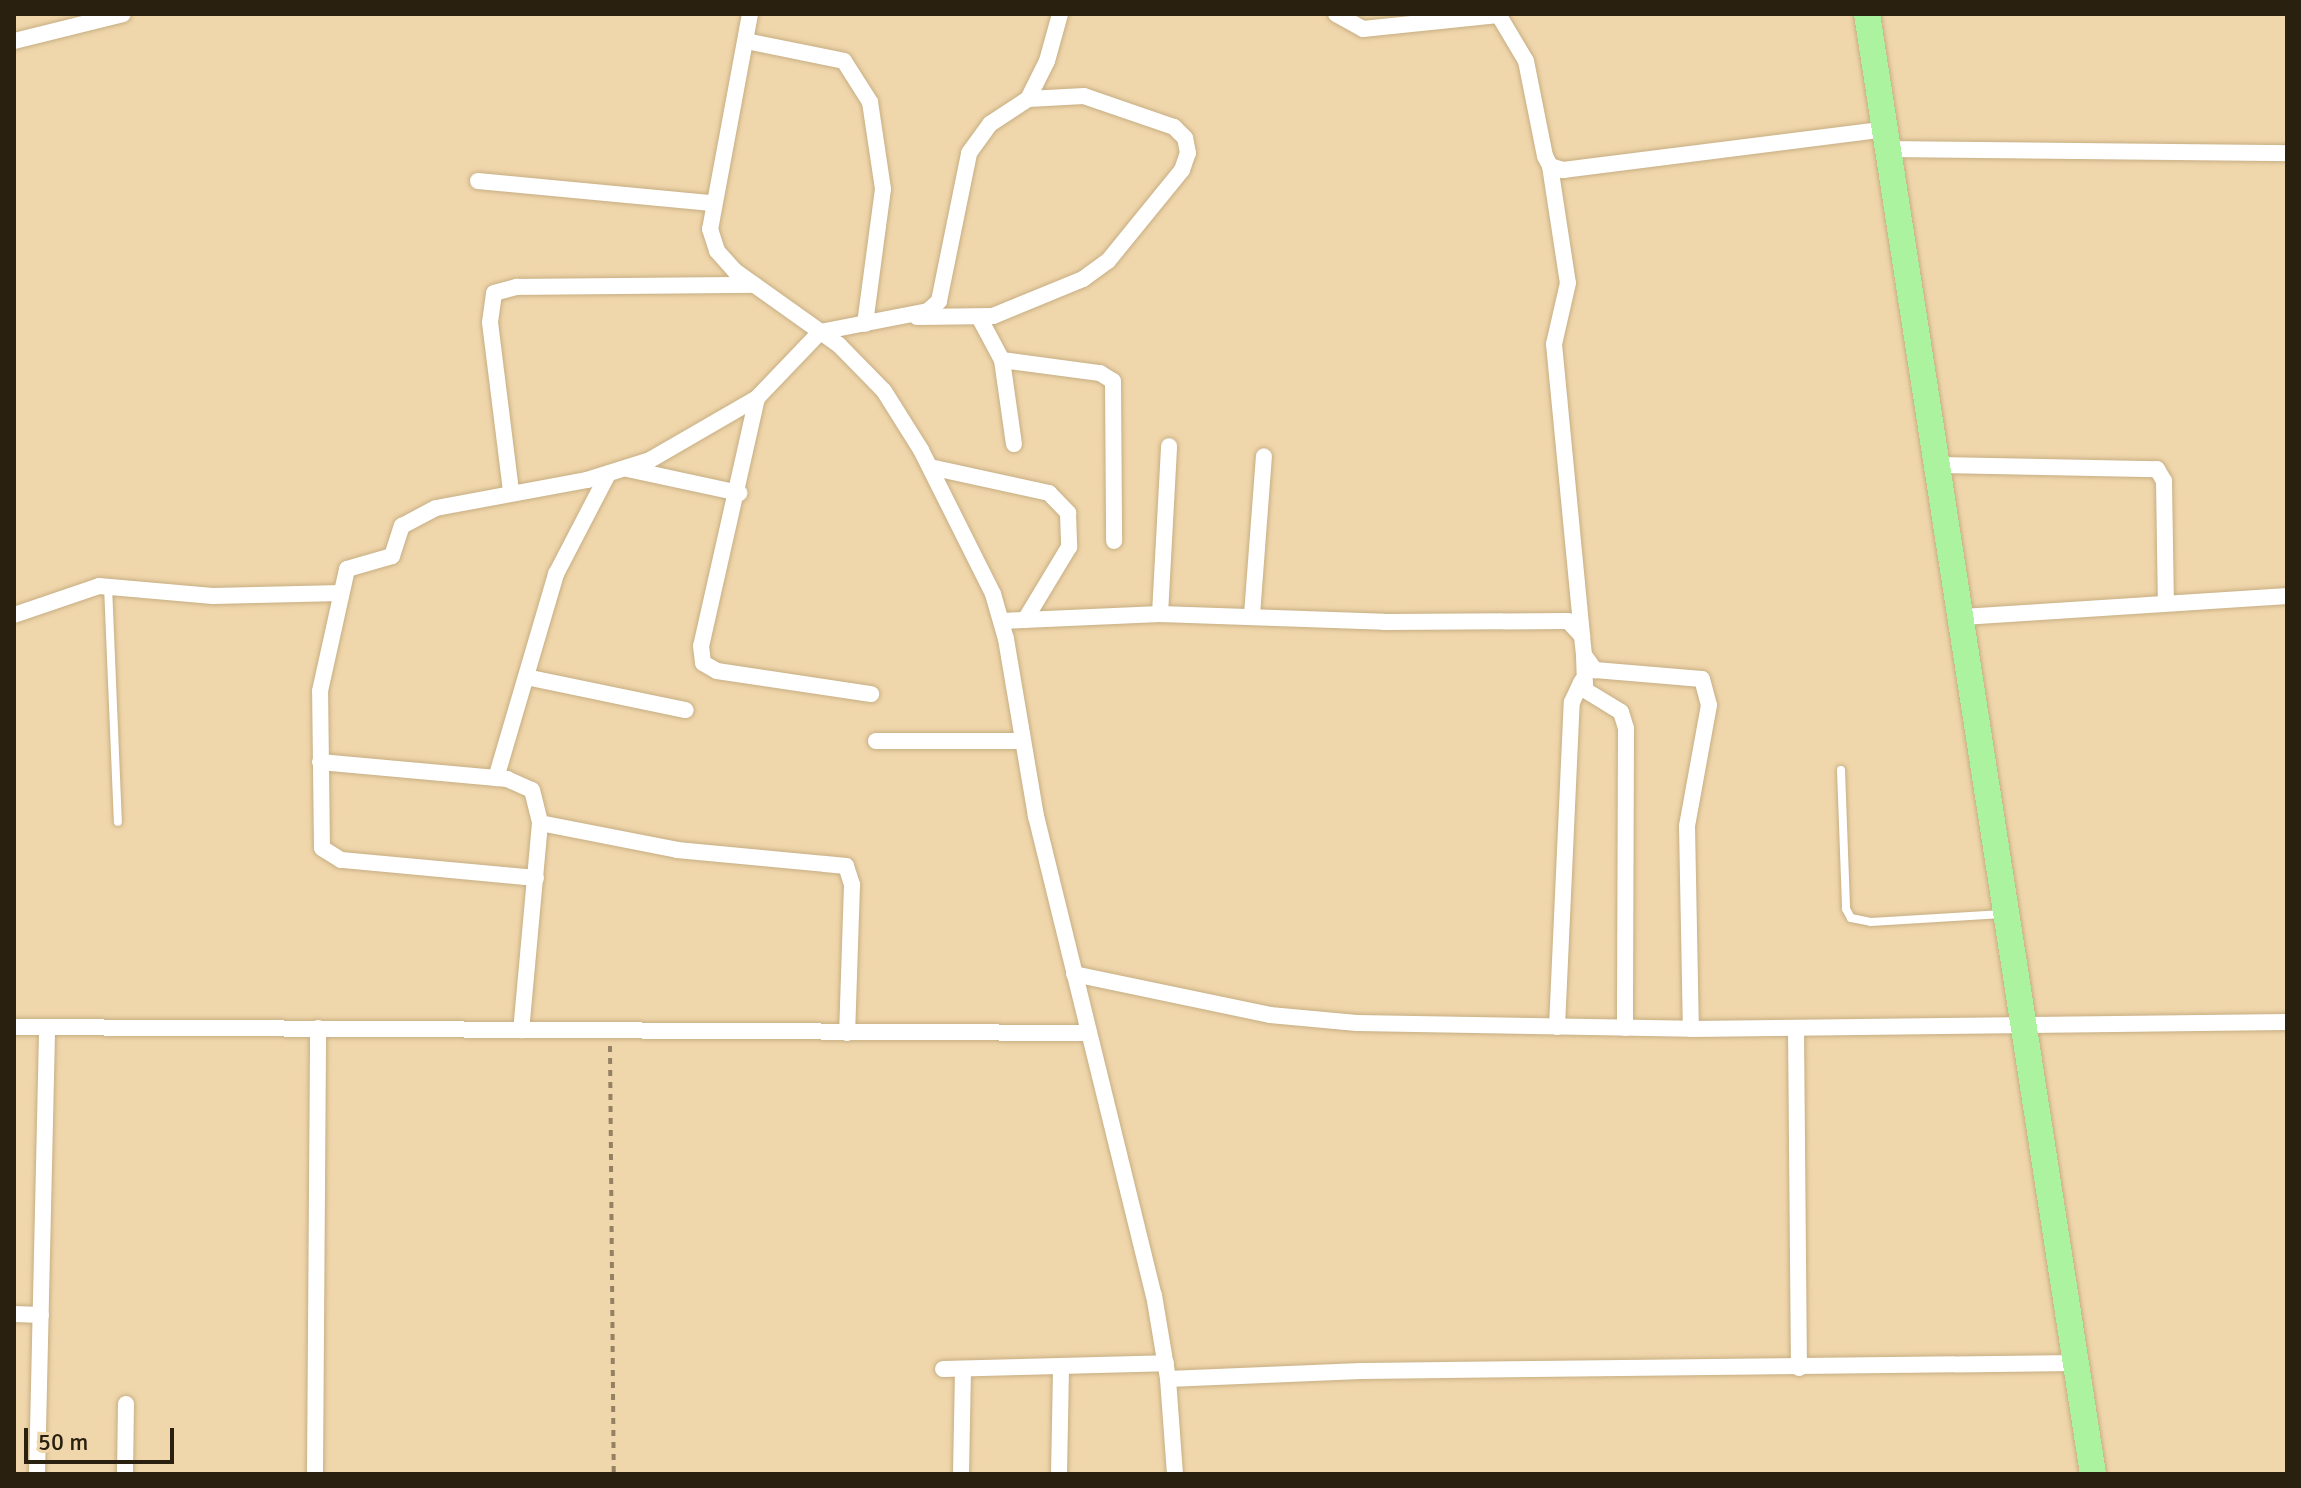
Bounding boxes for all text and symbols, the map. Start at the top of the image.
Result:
scale bar [28,1412,178,1462]
text: 50 m [38,1427,88,1457]

